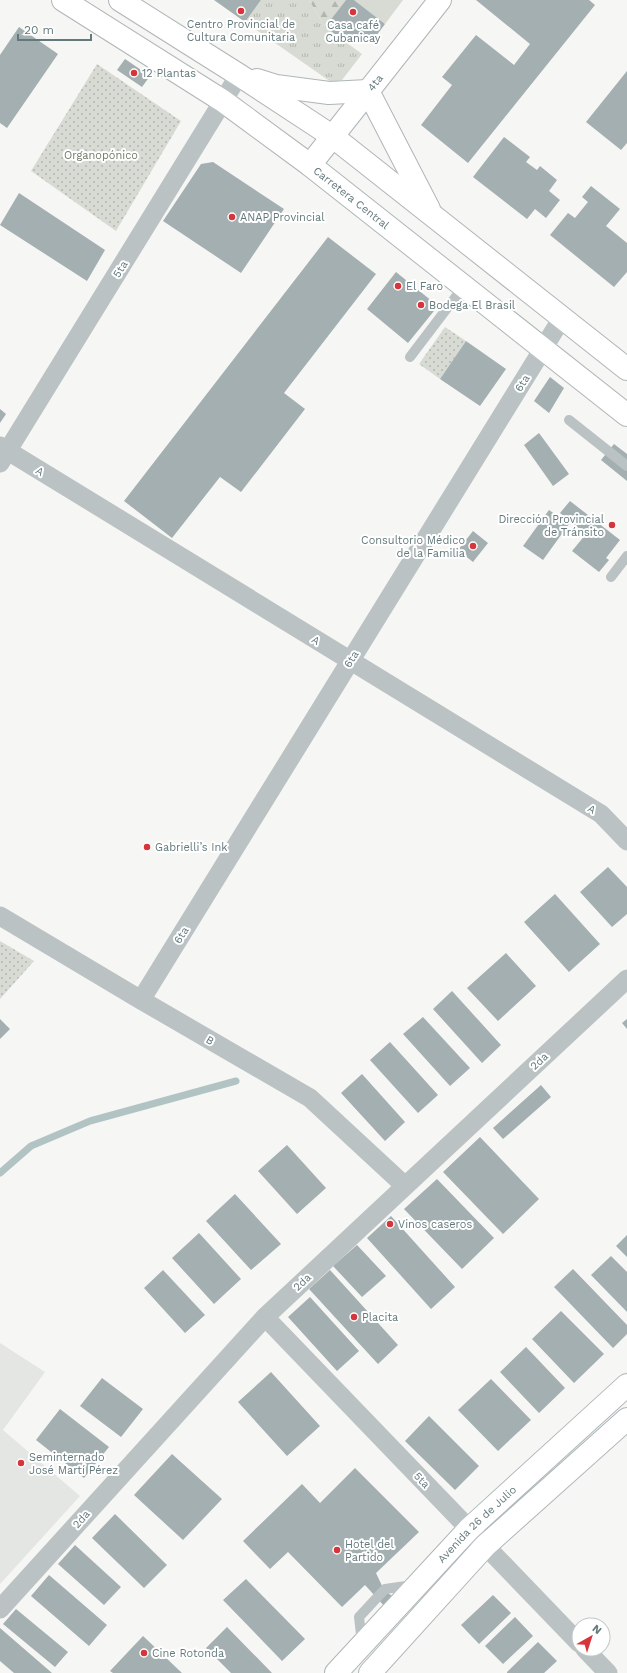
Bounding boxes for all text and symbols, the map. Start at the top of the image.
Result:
marker: Centro Provincial de Cultura Comunitaria [236,6,246,16]
marker: Casa café Cubanicay [348,7,358,17]
scale bar [18,16,91,42]
place label: Centro Provincial de Cultura Comunitaria [187,18,295,44]
place label: Casa café Cubanicay [326,19,381,45]
text: 20 m [24,23,54,37]
place label: 12 Plantas [142,67,196,80]
marker: 12 Plantas [129,68,139,78]
street label: 4ta [365,72,386,94]
park label: Organopónico [64,149,138,162]
street label: Carretera Central [311,164,392,232]
place label: ANAP Provincial [240,211,325,224]
marker: ANAP Provincial [227,212,237,222]
street label: 5ta [110,259,131,280]
place label: El Faro [406,280,443,293]
marker: El Faro [393,281,403,291]
place label: Bodega El Brasil [429,299,516,312]
marker: Bodega El Brasil [416,300,426,310]
street label: 6ta [512,372,533,394]
street label: A [33,464,46,479]
place label: Dirección Provincial de Tránsito [498,513,605,539]
marker: Dirección Provincial de Tránsito [607,520,617,530]
place label: Consultorio Médico de la Familia [361,534,465,560]
marker: Consultorio Médico de la Familia [468,541,478,551]
street label: A [309,633,322,648]
street label: 6ta [341,648,362,670]
street label: A [585,802,598,817]
place label: Gabrielli’s Ink [155,841,228,854]
marker: Gabrielli’s Ink [142,842,152,852]
street label: 6ta [171,924,192,946]
street label: B [203,1033,216,1048]
street label: 2da [528,1050,551,1073]
place label: Vinos caseros [398,1218,472,1231]
marker: Vinos caseros [385,1219,395,1229]
street label: 2da [291,1271,314,1294]
place label: Placita [362,1311,398,1324]
marker: Placita [349,1312,359,1322]
place label: Seminternado José Martí Pérez [29,1451,118,1477]
marker: Seminternado José Martí Pérez [16,1458,26,1468]
street label: 5ta [411,1470,432,1491]
street label: Avenida 26 de Julio [435,1483,519,1566]
street label: 2da [70,1508,93,1531]
place label: Hotel del Partido [345,1538,394,1564]
marker: Hotel del Partido [332,1545,342,1555]
north arrow [571,1617,611,1657]
text: N [590,1622,604,1637]
place label: Cine Rotonda [152,1647,224,1660]
marker: Cine Rotonda [139,1648,149,1658]

